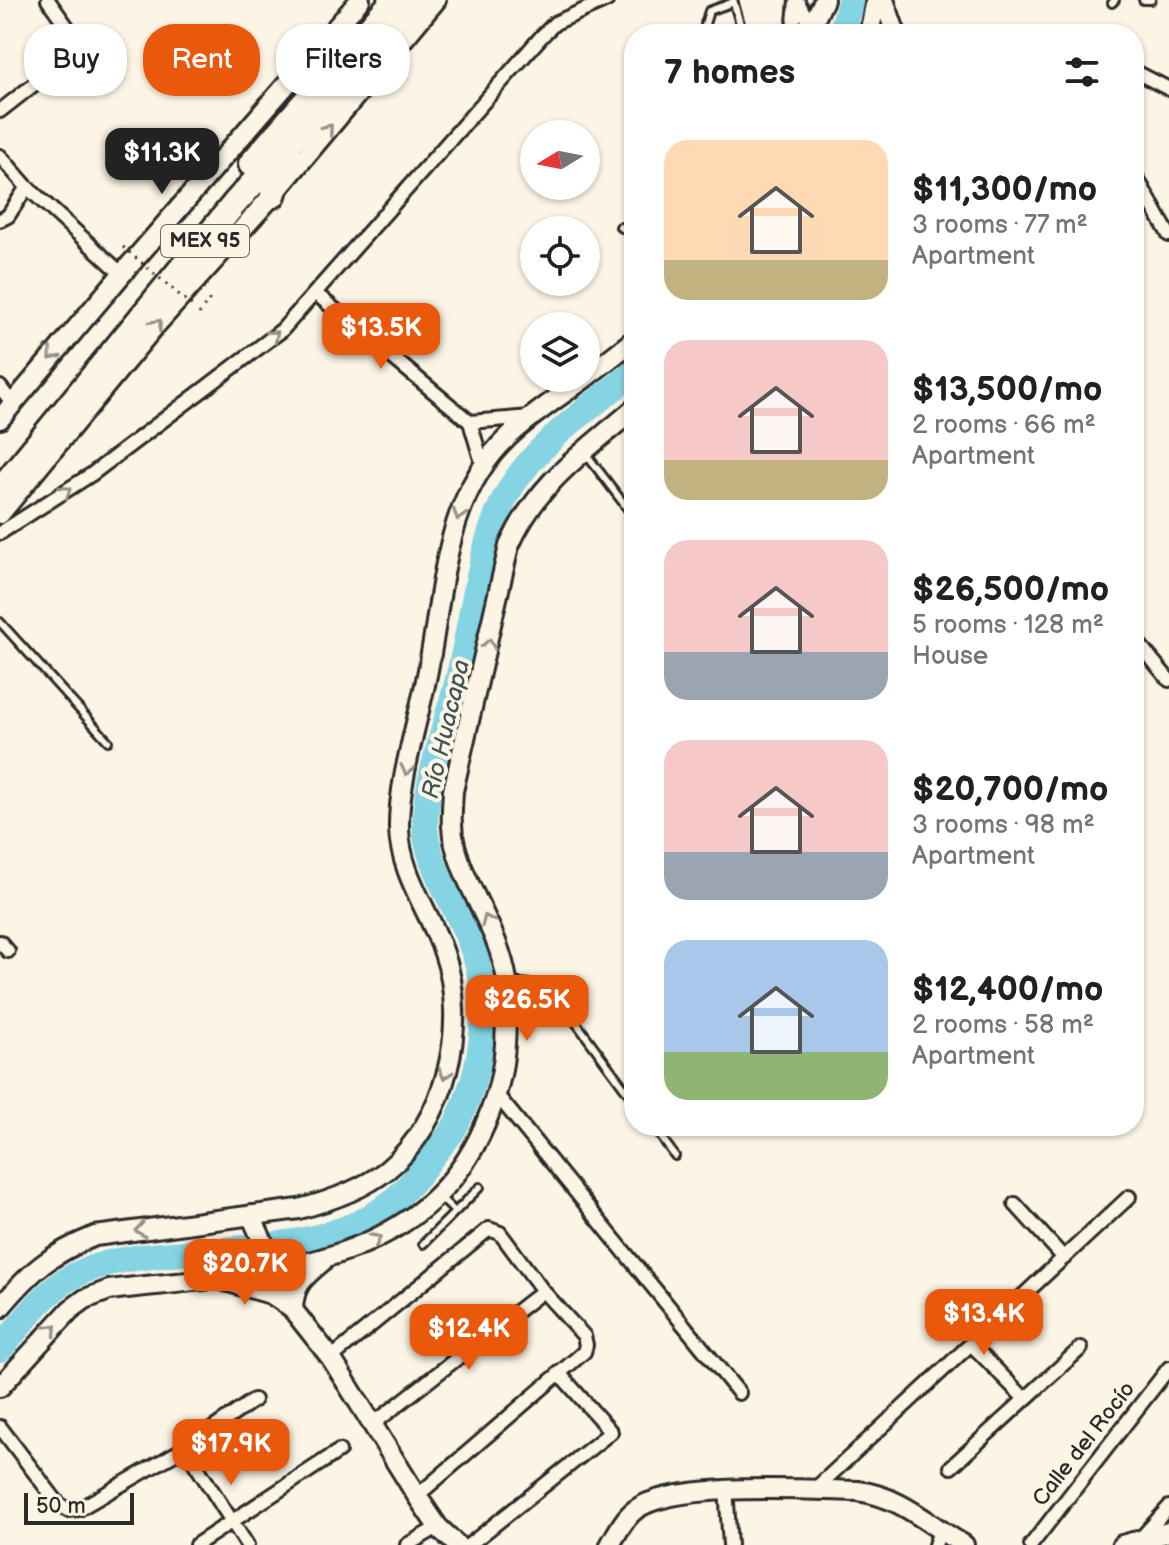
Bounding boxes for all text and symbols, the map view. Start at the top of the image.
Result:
chip: Buy [24,24,127,96]
chip: Rent [143,24,260,96]
chip: Filters [276,24,410,96]
icon: filters [1060,50,1104,94]
text: 7 homes [664,52,795,93]
north arrow [520,120,600,200]
map controls [520,120,600,392]
one-way arrow [318,123,333,138]
pin: $11.3K [97,128,227,196]
text: $11.3K [123,138,201,169]
text: $11,300/mo [912,169,1097,210]
icon: home [728,172,824,268]
text: 3 rooms · 77 m² [912,210,1088,241]
button: locate [520,216,600,296]
road number: MEX 95 [161,225,249,257]
text: Apartment [912,241,1035,272]
pin: $13.5K [316,303,446,371]
button: layers [520,312,600,392]
text: $13.5K [340,313,422,344]
one-way arrow [147,319,162,334]
one-way arrow [265,331,280,345]
one-way arrow [48,346,63,361]
text: $13,500/mo [912,369,1102,410]
icon: home [728,372,824,468]
text: 2 rooms · 66 m² [912,410,1096,441]
text: Apartment [912,441,1035,472]
one-way arrow [57,485,71,500]
one-way arrow [453,508,469,522]
text: $26,500/mo [912,569,1109,610]
icon: home [728,572,824,668]
text: 5 rooms · 128 m² [912,610,1104,641]
one-way arrow [480,637,497,651]
text: House [912,641,988,672]
water label: Río Huacapa [416,657,476,801]
one-way arrow [399,762,416,776]
text: $20,700/mo [912,769,1108,810]
icon: home [728,772,824,868]
text: 3 rooms · 98 m² [912,810,1095,841]
text: Apartment [912,841,1035,872]
one-way arrow [480,914,496,929]
text: $12,400/mo [912,969,1103,1010]
icon: home [728,972,824,1068]
pin: $26.5K [462,975,592,1043]
text: $26.5K [484,985,570,1016]
text: 2 rooms · 58 m² [912,1010,1094,1041]
text: Apartment [912,1041,1035,1072]
one-way arrow [438,1067,454,1081]
one-way arrow [133,1221,146,1238]
one-way arrow [368,1233,383,1248]
pin: $20.7K [180,1239,310,1307]
text: $20.7K [202,1249,288,1280]
pin: $13.4K [919,1289,1049,1357]
text: $13.4K [943,1299,1025,1330]
pin: $12.4K [404,1304,534,1372]
text: $12.4K [428,1314,510,1345]
one-way arrow [43,1323,57,1338]
street label: Calle del Rocío [1027,1376,1141,1512]
pin: $17.9K [166,1419,296,1487]
text: $17.9K [190,1429,272,1460]
scale bar [24,1489,134,1525]
text: 50 m [36,1493,86,1520]

